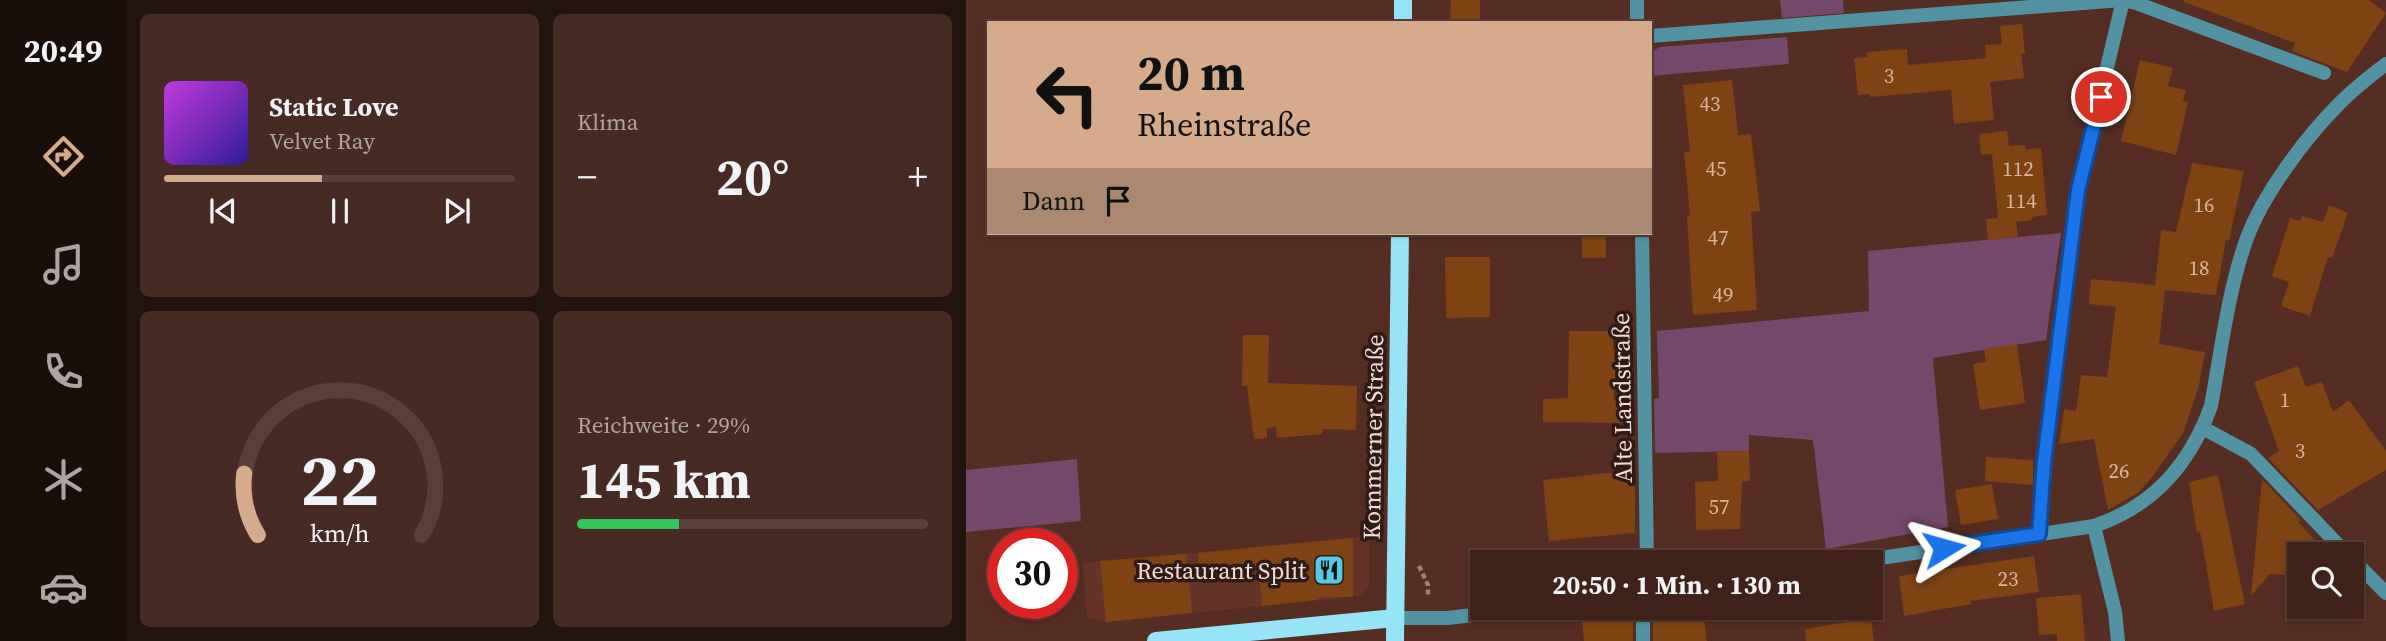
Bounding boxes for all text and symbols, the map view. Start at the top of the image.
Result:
text: 20:49 [24,29,102,73]
text: 20 m [1137,39,1245,106]
icon: left [1022,49,1113,140]
house number: 3 [1884,61,1894,90]
pin [2071,67,2131,127]
icon: arrive [2082,78,2120,116]
text: Static Love [269,89,398,125]
house number: 43 [1700,89,1721,118]
text: Rheinstraße [1137,103,1311,147]
text: Klima [577,106,638,138]
text: Velvet Ray [269,125,375,157]
icon: directions [39,132,88,181]
text: 20° [716,141,789,212]
text: − [577,151,597,203]
text: + [908,151,928,203]
house number: 45 [1706,154,1727,183]
house number: 112 [2002,154,2034,183]
icon: arrive [1099,182,1137,220]
text: Dann [1022,183,1085,219]
house number: 114 [2005,186,2037,215]
house number: 16 [2194,190,2215,219]
icon: previous [204,192,242,230]
icon: pause [321,192,359,230]
icon: next [438,192,476,230]
house number: 47 [1708,223,1729,252]
icon: music [39,240,88,289]
house number: 18 [2189,253,2210,282]
house number: 49 [1713,280,1734,309]
street label: Alte Landstraße [1604,313,1640,483]
street label: Kommerner Straße [1355,334,1391,540]
icon: phone [39,347,88,396]
house number: 1 [2280,385,2290,414]
text: Reichweite · 29% [577,409,750,441]
text: 22 [300,430,379,529]
house number: 3 [2295,436,2305,465]
text: 145 km [577,444,751,515]
icon: climate [39,455,88,504]
house number: 26 [2109,456,2130,485]
house number: 57 [1709,492,1730,521]
position arrow [1907,511,1981,585]
text: km/h [310,516,369,550]
speed limit sign: 30 [987,528,1078,619]
map controls [2287,542,2364,619]
button: search [2287,542,2364,619]
restaurant icon: Restaurant Split [1312,553,1346,587]
place label: Restaurant Split [1136,554,1306,587]
icon: car [39,563,88,612]
house number: 23 [1998,564,2019,593]
text: 20:50 · 1 Min. · 130 m [1552,567,1801,603]

